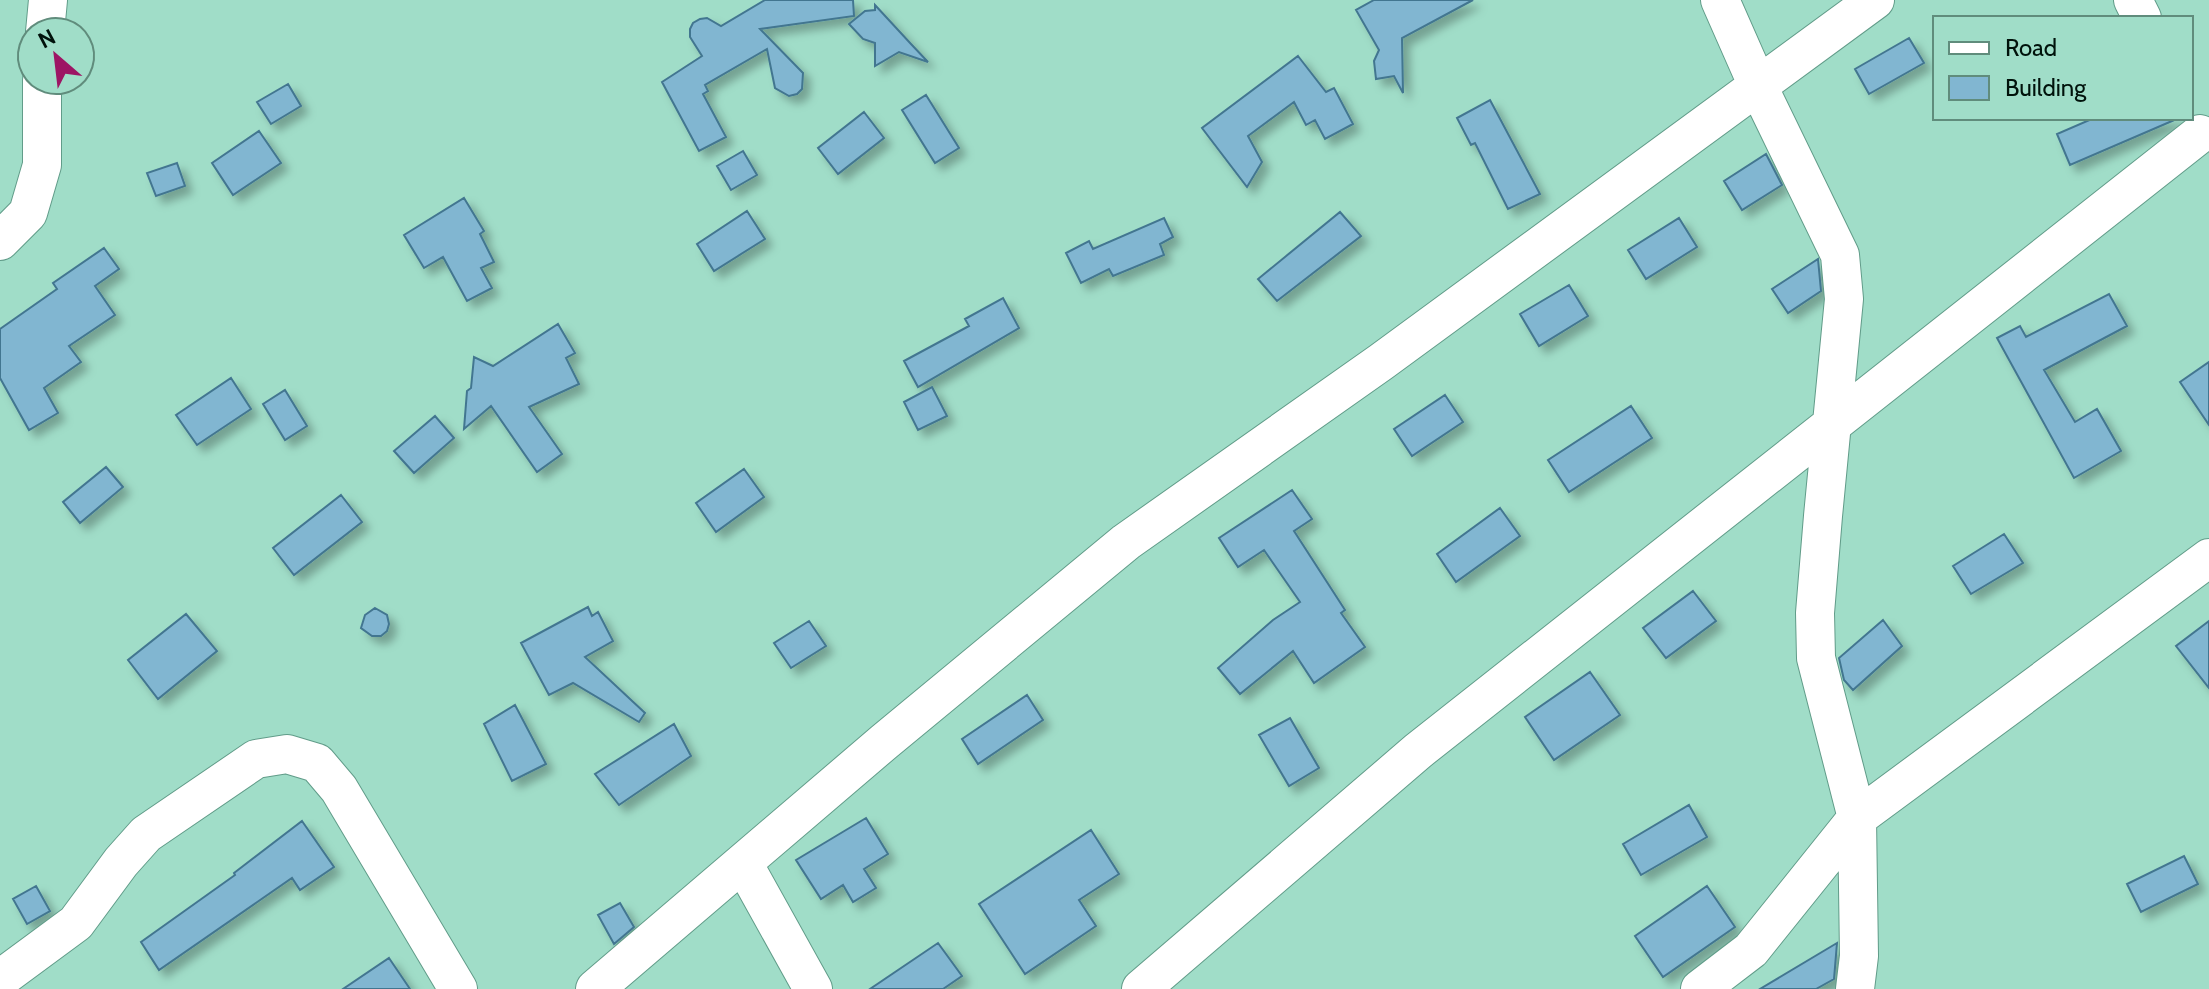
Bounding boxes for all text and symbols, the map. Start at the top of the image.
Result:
north arrow [16,16,96,96]
legend [1933,16,2193,120]
text: N [34,23,60,54]
text: Road [2005,33,2057,62]
text: Building [2005,73,2087,102]

